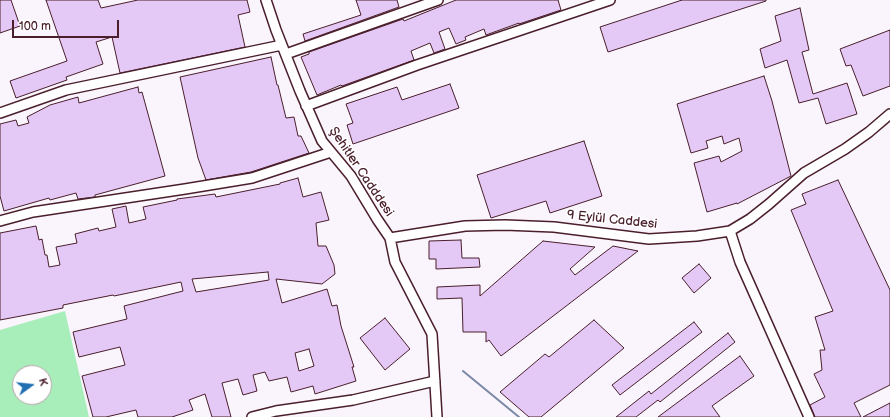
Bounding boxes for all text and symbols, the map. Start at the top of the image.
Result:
scale bar [14,12,121,38]
text: 100 m [19,19,51,34]
street label: Şehitler Cadddesi [325,124,397,220]
street label: 9 Eylül Caddesi [566,207,658,233]
north arrow [12,365,52,405]
text: K [36,377,50,387]

